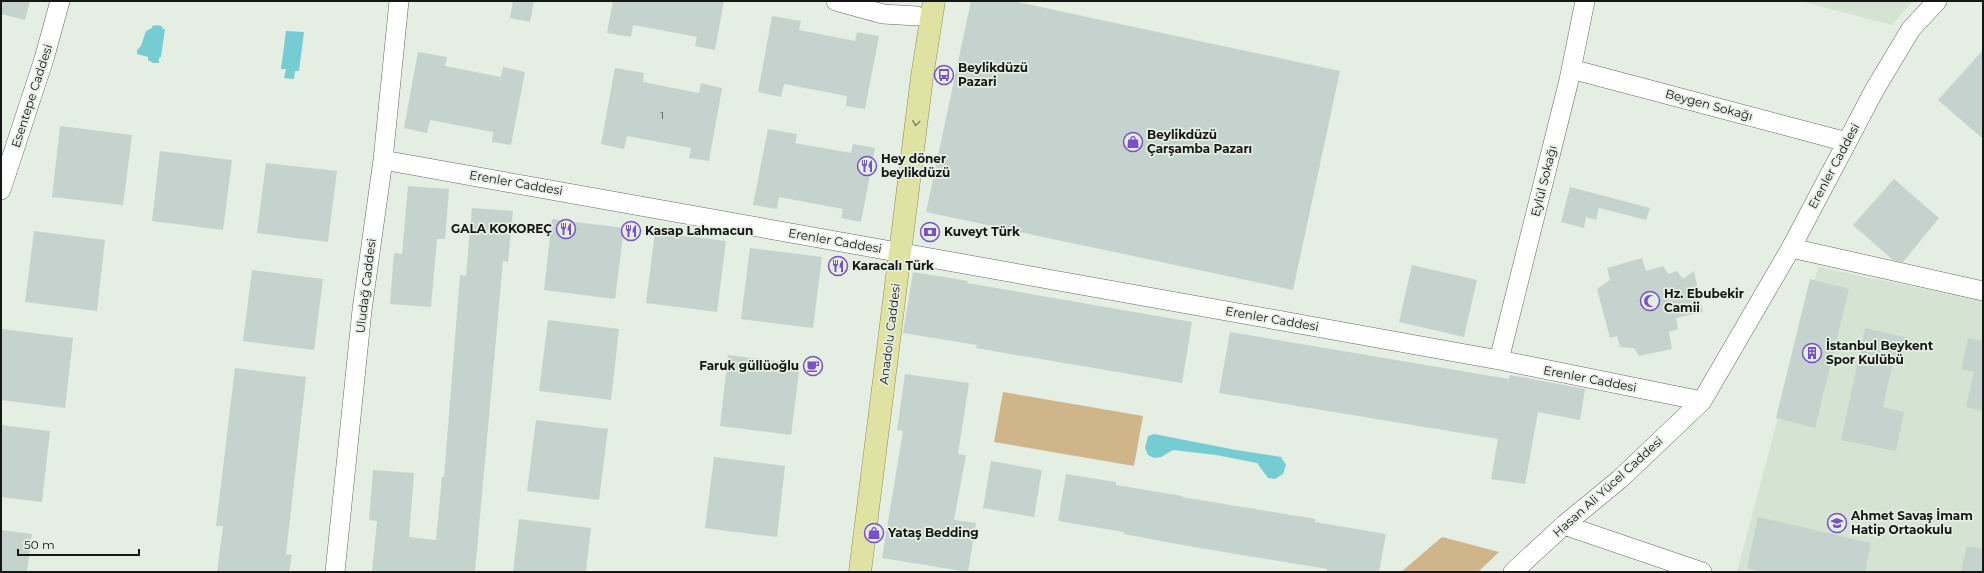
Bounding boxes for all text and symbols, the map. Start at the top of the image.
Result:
street label: Esentepe Caddesi [8,42,55,149]
place label: Beylikdüzü Pazari [958,60,1028,89]
bus stop icon: Beylikdüzü Pazari [933,64,955,86]
street label: Beygen Sokağı [1664,86,1754,123]
house number: 1 [660,109,664,122]
one-way arrow [912,120,921,126]
street label: Erenler Caddesi [1805,120,1862,211]
place label: Beylikdüzü Çarşamba Pazarı [1147,127,1252,156]
shop icon: Beylikdüzü Çarşamba Pazarı [1122,131,1144,153]
street label: Eylül Sokağı [1527,144,1560,218]
place label: Hey döner beylikdüzü [881,151,950,180]
restaurant icon: Hey döner beylikdüzü [856,155,878,177]
street label: Erenler Caddesi [468,167,564,198]
restaurant icon: GALA KOKOREÇ [555,218,577,240]
restaurant icon: Kasap Lahmacun [620,220,642,242]
place label: GALA KOKOREÇ [451,221,552,236]
bank icon: Kuveyt Türk [919,221,941,243]
place label: Kasap Lahmacun [645,223,753,238]
place label: Kuveyt Türk [944,224,1020,239]
street label: Erenler Caddesi [787,225,883,256]
street label: Uludağ Caddesi [352,238,379,334]
restaurant icon: Karacalı Türk [827,255,849,277]
place label: Karacalı Türk [852,258,934,273]
street label: Anadolu Caddesi [876,282,903,385]
place label: Hz. Ebubekir Camii [1664,286,1744,315]
mosque icon: Hz. Ebubekir Camii [1639,290,1661,312]
street label: Erenler Caddesi [1224,303,1320,334]
place label: İstanbul Beykent Spor Kulübü [1826,338,1934,367]
building icon: İstanbul Beykent Spor Kulübü [1801,342,1823,364]
cafe icon: Faruk güllüoğlu [802,355,824,377]
place label: Faruk güllüoğlu [699,358,799,373]
street label: Erenler Caddesi [1542,362,1638,395]
street label: Hasan Ali Yücel Caddesi [1550,433,1666,540]
place label: Ahmet Savaş İmam Hatip Ortaokulu [1850,508,1973,537]
school or university icon: Ahmet Savaş İmam Hatip Ortaokulu [1826,512,1848,534]
shop icon: Yataş Bedding [863,522,885,544]
place label: Yataş Bedding [887,525,979,540]
scale bar [18,531,139,557]
text: 50 m [24,537,55,552]

